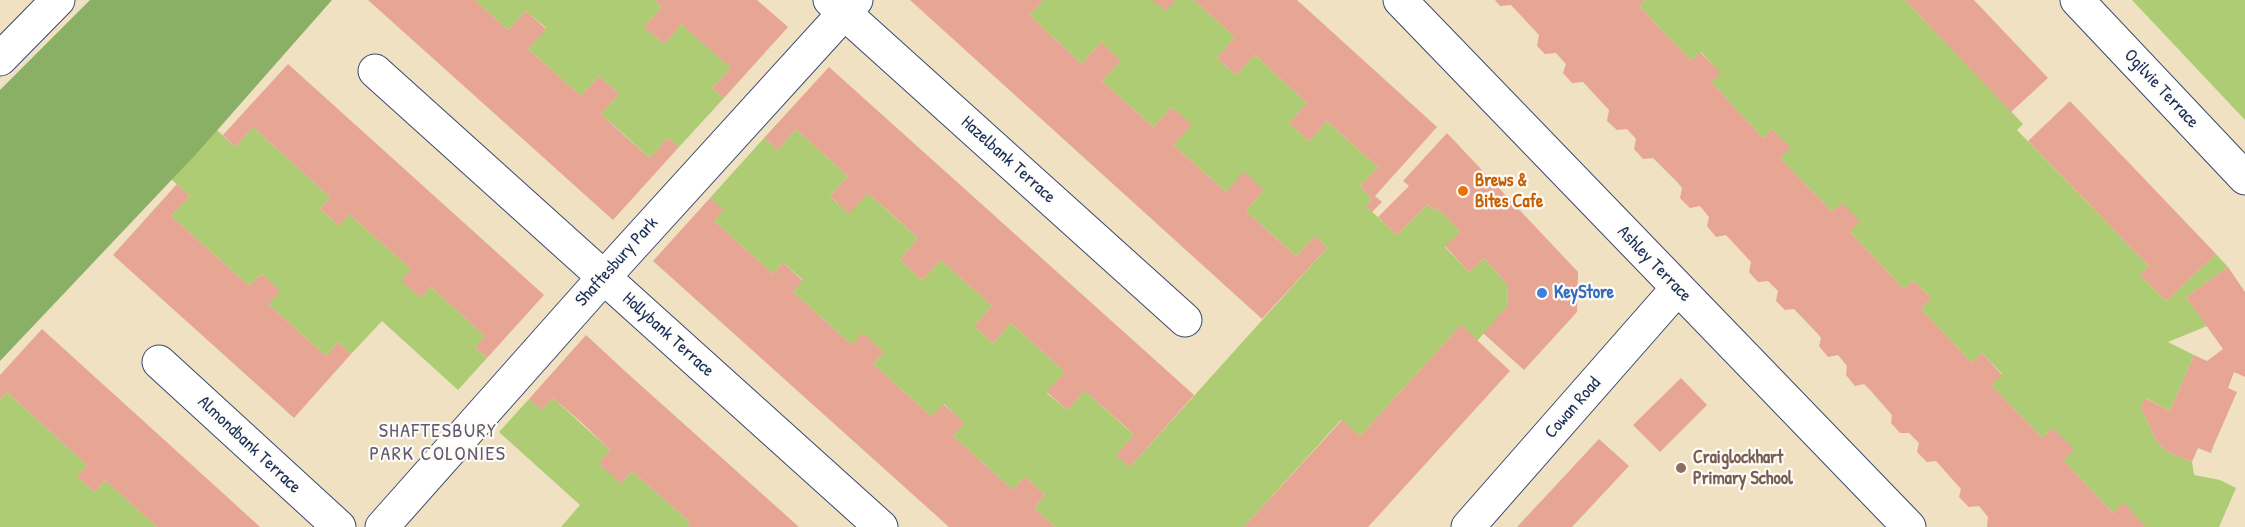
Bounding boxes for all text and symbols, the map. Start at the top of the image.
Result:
street label: Ogilvie Terrace [2119,45,2203,133]
street label: Hazelbank Terrace [956,112,1060,208]
place label: Brews & Bites Cafe [1475,170,1543,213]
marker: Brews & Bites Cafe [1456,184,1470,198]
street label: Shaftesbury Park [571,213,663,311]
street label: Ashley Terrace [1612,221,1696,307]
place label: KeyStore [1554,282,1614,304]
marker: KeyStore [1535,286,1549,300]
street label: Hollybank Terrace [618,288,718,382]
street label: Cowan Road [1540,373,1606,443]
street label: Almondbank Terrace [193,392,305,498]
district label: SHAFTESBURY PARK COLONIES [369,420,507,467]
place label: Craiglockhart Primary School [1693,447,1793,490]
marker: Craiglockhart Primary School [1674,461,1688,475]

